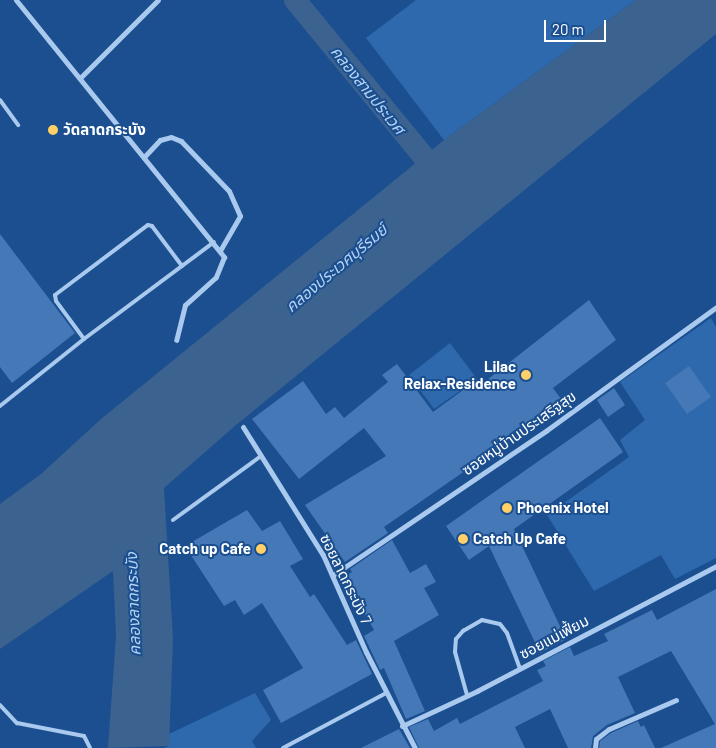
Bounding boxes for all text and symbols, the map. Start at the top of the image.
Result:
scale bar [546,10,608,42]
text: 20 m [552,20,584,38]
water label: คลองสามประเวศ [327,42,409,138]
place label: วัดลาดกระบัง [63,121,146,139]
marker: วัดลาดกระบัง [47,124,59,136]
water label: คลองประเวศบุรีรมย์ [281,220,391,316]
place label: Lilac Relax-Residence [404,357,516,392]
marker: Lilac Relax-Residence [520,369,532,381]
street label: ซอยหมู่บ้านประเสริฐสุข [459,387,579,479]
place label: Phoenix Hotel [517,499,609,517]
marker: Phoenix Hotel [501,502,513,514]
place label: Catch Up Cafe [473,530,566,548]
street label: ซอยลาดกระบัง 7 [316,531,376,627]
marker: Catch Up Cafe [457,533,469,545]
place label: Catch up Cafe [159,540,251,558]
marker: Catch up Cafe [255,543,267,555]
water label: คลองลาดกระบัง [122,552,144,656]
street label: ซอยแม่เฟี้ยม [516,611,592,663]

